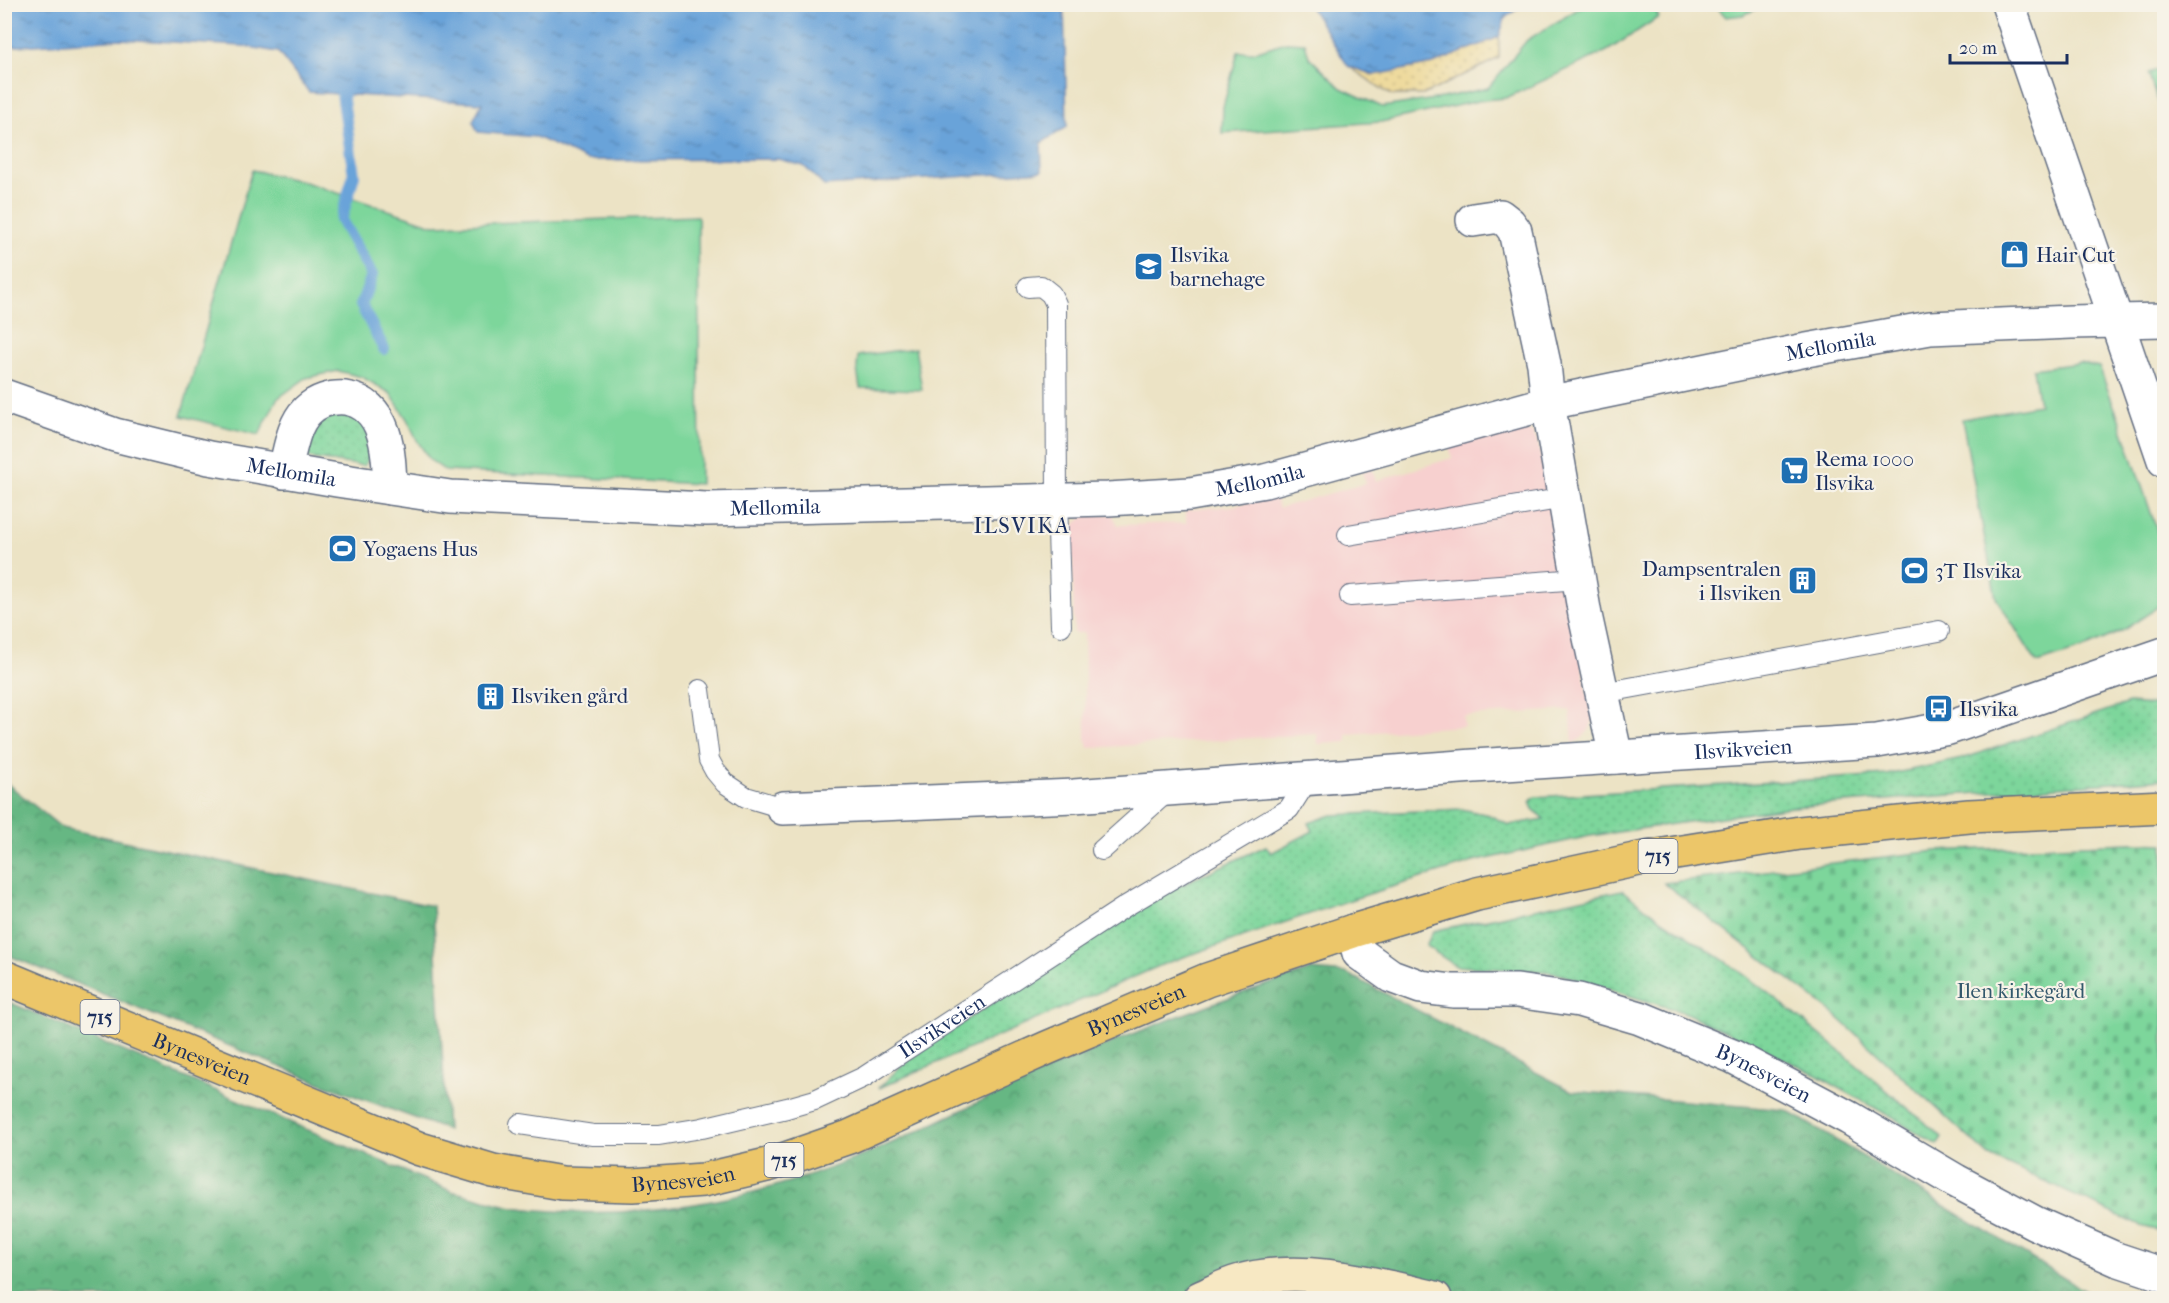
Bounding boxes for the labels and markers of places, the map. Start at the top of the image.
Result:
shop icon: Hair Cut [1999,239,2031,271]
place label: Ilsvika barnehage [1169,243,1265,291]
place label: Hair Cut [2036,243,2116,267]
school or university icon: Ilsvika barnehage [1133,251,1165,283]
place label: Rema 1000 Ilsvika [1815,447,1914,495]
supermarket icon: Rema 1000 Ilsvika [1778,455,1810,487]
sports icon: Yogaens Hus [326,533,358,565]
place label: Yogaens Hus [362,537,478,561]
sports icon: 3T Ilsvika [1898,555,1930,587]
place label: Dampsentralen i Ilsviken [1642,557,1781,605]
place label: 3T Ilsvika [1935,559,2022,583]
building icon: Dampsentralen i Ilsviken [1786,565,1818,597]
building icon: Ilsviken gård [474,680,506,712]
place label: Ilsviken gård [511,684,629,708]
bus stop icon: Ilsvika [1922,693,1954,725]
place label: Ilsvika [1959,697,2018,721]

